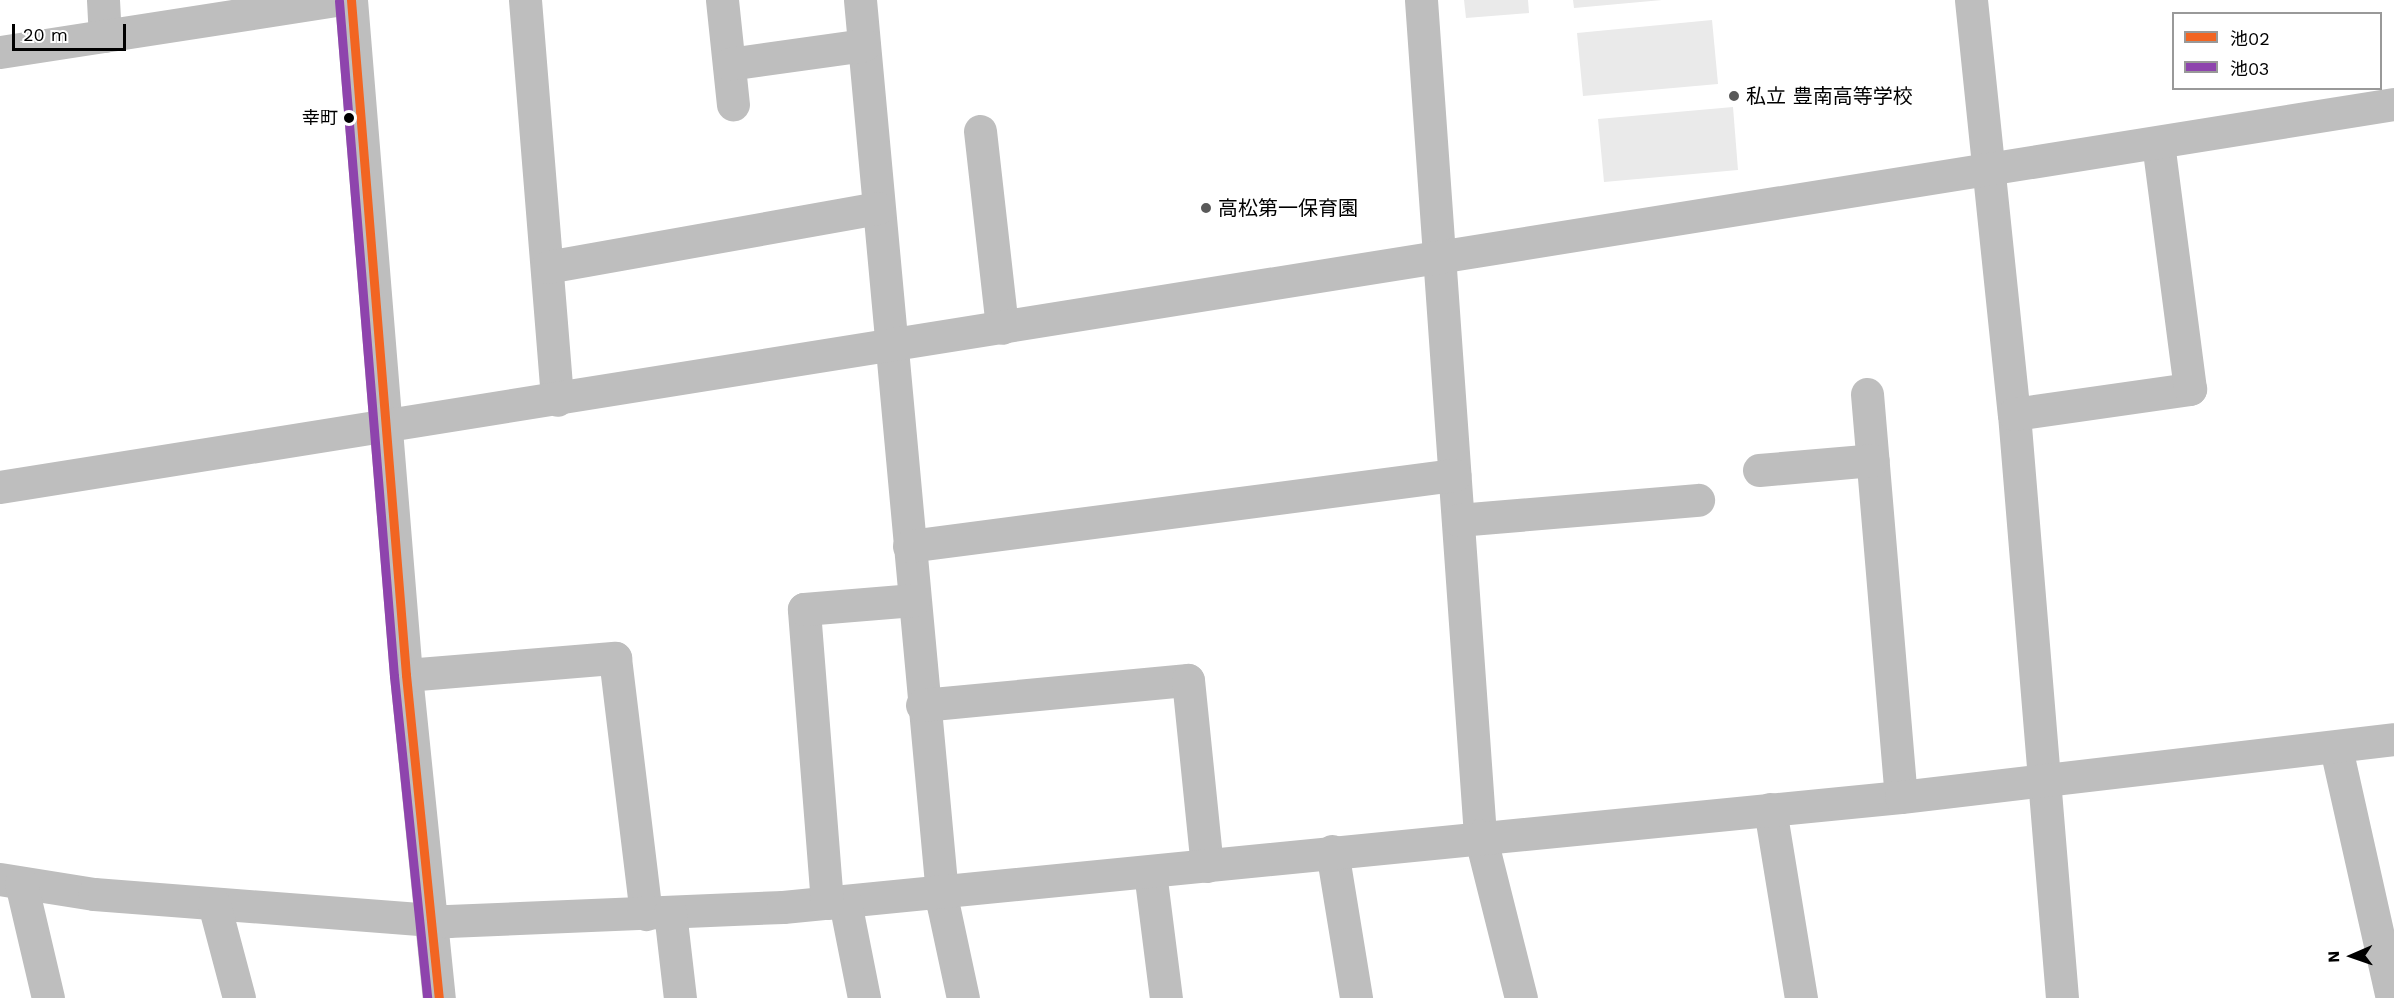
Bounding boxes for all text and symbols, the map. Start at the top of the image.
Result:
scale bar [15,12,129,50]
legend [2172,12,2382,90]
text: 20 m [23,24,68,45]
text: 池02 [2230,28,2270,49]
text: 池03 [2230,58,2269,79]
place label: 私立 豊南高等学校 [1746,84,1913,108]
marker: 私立 豊南高等学校 [1727,89,1741,103]
place label: 幸町 [302,107,338,129]
marker: 幸町 [343,112,355,124]
place label: 高松第一保育園 [1218,196,1358,220]
marker: 高松第一保育園 [1199,201,1213,215]
north arrow [2322,926,2382,986]
text: N [2324,950,2343,963]

